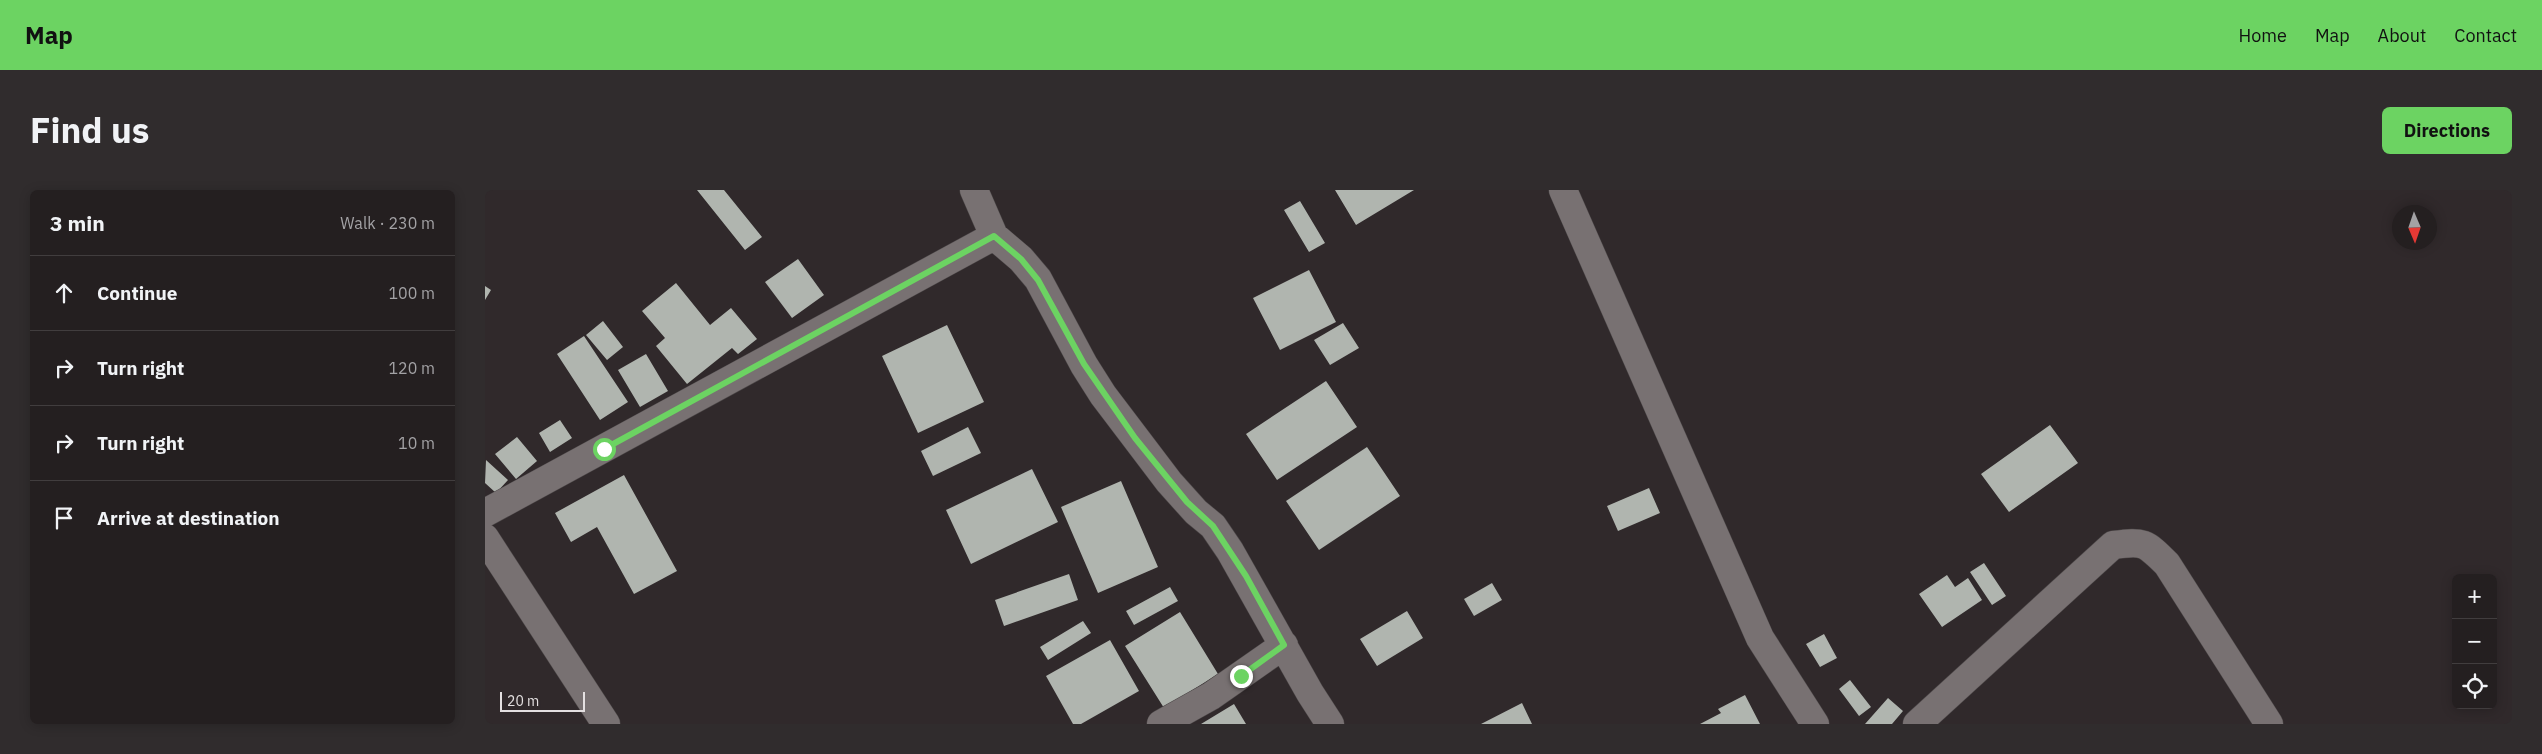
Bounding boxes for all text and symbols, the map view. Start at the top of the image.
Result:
text: Map [25,19,73,51]
text: Home [2239,24,2287,47]
text: Map [2315,24,2350,47]
text: About [2378,24,2426,47]
text: Contact [2454,24,2517,47]
text: Find us [30,107,149,153]
button: Directions [2382,107,2512,154]
north arrow [2392,205,2437,250]
text: 3 min [50,209,105,237]
text: Walk · 230 m [340,213,435,233]
icon: ahead [50,279,78,307]
text: Continue [97,281,177,305]
text: 100 m [388,283,435,303]
icon: right [50,354,78,382]
text: Turn right [97,356,184,380]
text: 120 m [388,358,435,378]
icon: right [50,429,78,457]
text: Turn right [97,431,184,455]
text: 10 m [398,433,435,453]
route start [593,438,616,461]
icon: arrive [50,504,78,532]
text: Arrive at destination [97,506,280,530]
map controls [2452,574,2497,709]
button: + [2452,574,2497,619]
button: − [2452,619,2497,664]
button: locate [2452,664,2497,709]
route end [1230,665,1253,688]
scale bar [500,689,585,712]
text: 20 m [507,692,539,710]

